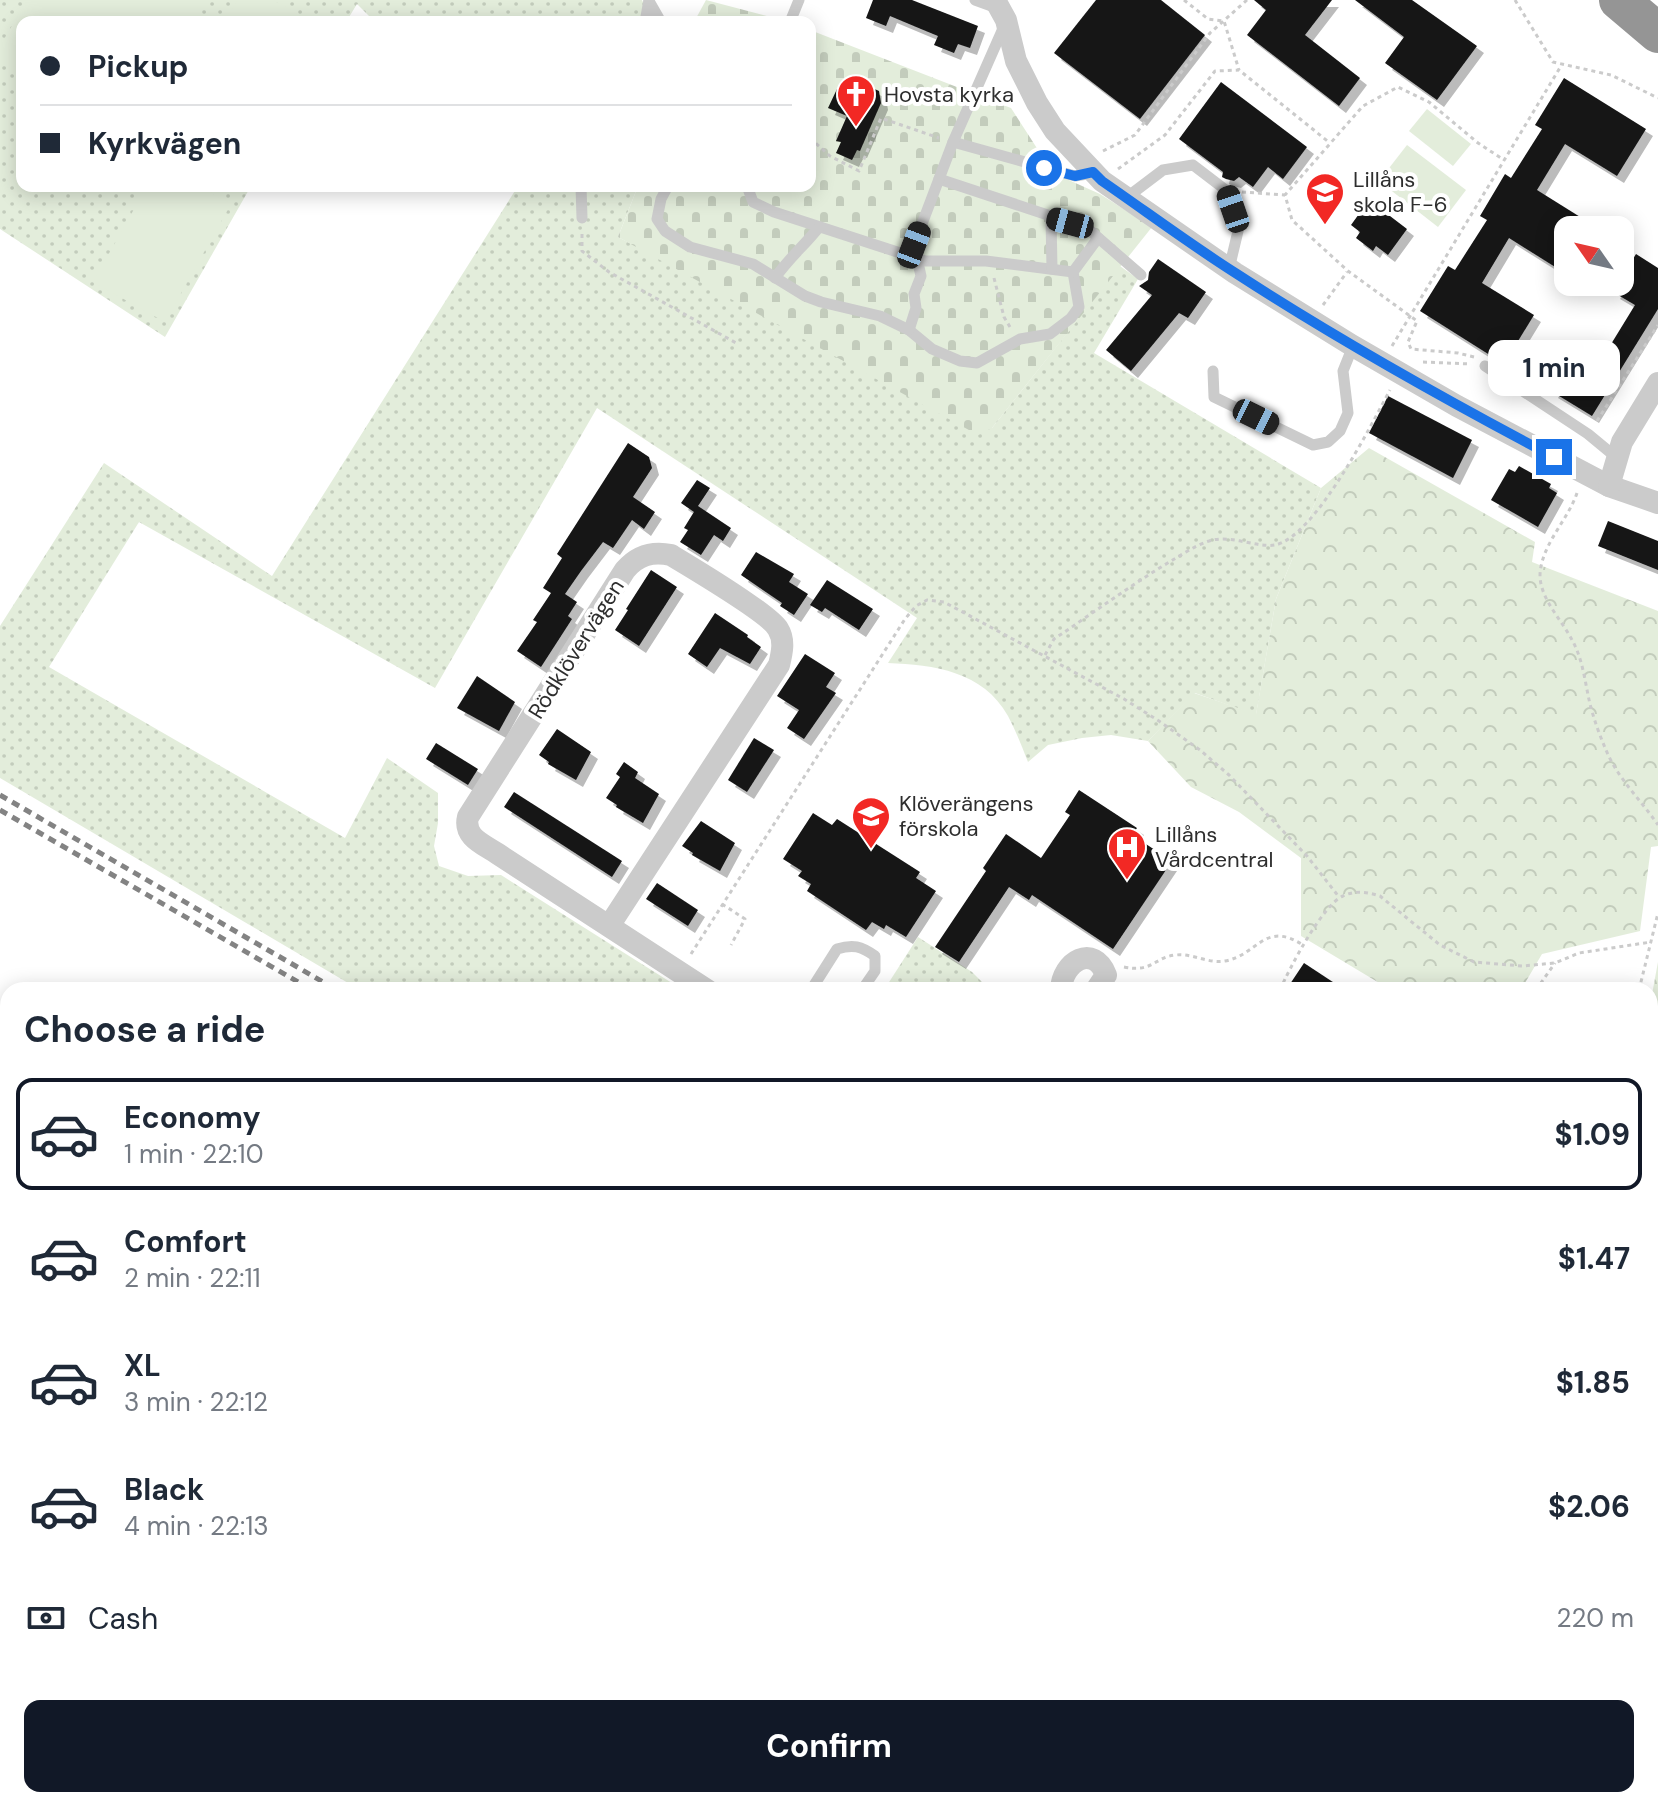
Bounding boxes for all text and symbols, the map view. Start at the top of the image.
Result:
text: Pickup [88,47,188,86]
church icon: Hovsta kyrka [835,73,877,128]
place label: Hovsta kyrka [884,80,1014,109]
text: Kyrkvägen [88,124,241,163]
route start [1026,150,1062,186]
place label: Lillåns skola F-6 [1353,165,1448,219]
school or university icon: Lillåns skola F-6 [1304,171,1346,226]
car [1214,182,1252,236]
car [1044,205,1096,241]
north arrow [1554,216,1634,296]
map controls [1554,216,1634,296]
car [894,218,934,272]
callout: 1 min [1488,341,1620,397]
text: 1 min [1522,351,1586,385]
car [1229,396,1283,438]
route end [1536,439,1572,475]
street label: Rödklövervägen [521,574,631,724]
place label: Klöverängens förskola [899,789,1034,843]
school or university icon: Klöverängens förskola [850,795,892,850]
place label: Lillåns Vårdcentral [1155,820,1273,874]
hospital icon: Lillåns Vårdcentral [1106,826,1148,881]
text: Choose a ride [24,1006,265,1053]
icon: car [28,1098,100,1170]
text: Economy [124,1098,261,1137]
text: $1.09 [1554,1115,1630,1154]
text: 1 min · 22:10 [124,1137,263,1171]
icon: car [28,1222,100,1294]
text: Comfort [124,1222,247,1261]
text: $1.47 [1558,1239,1630,1278]
text: 2 min · 22:11 [124,1261,261,1295]
icon: car [28,1346,100,1418]
text: XL [124,1346,161,1385]
text: $1.85 [1556,1363,1630,1402]
text: 3 min · 22:12 [124,1385,268,1419]
icon: car [28,1470,100,1542]
text: Black [124,1470,204,1509]
text: $2.06 [1548,1487,1630,1526]
text: 4 min · 22:13 [124,1509,269,1543]
icon: cash [24,1596,68,1640]
text: Cash [88,1599,158,1638]
text: 220 m [1556,1601,1634,1635]
button: Confirm [24,1700,1634,1792]

